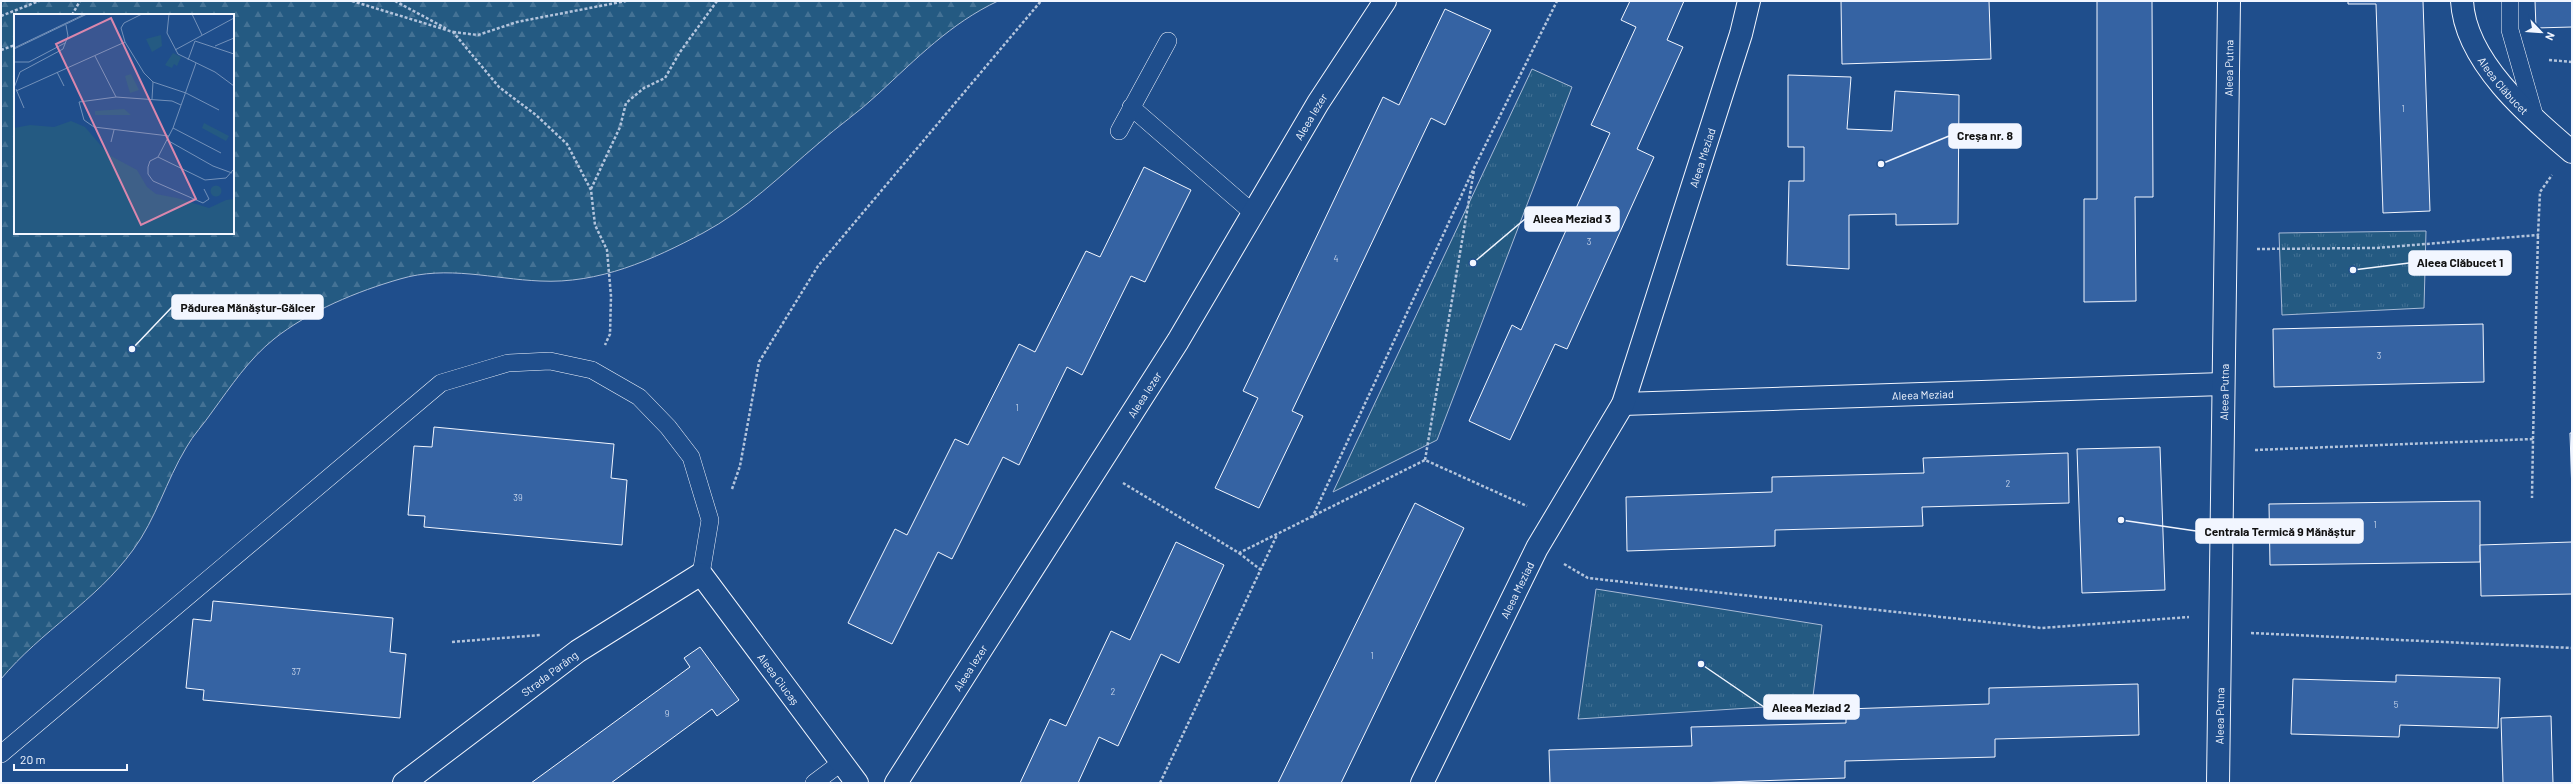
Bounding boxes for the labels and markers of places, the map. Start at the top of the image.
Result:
callout: Creșa nr. 8 [1949,124,2021,148]
callout: Aleea Meziad 3 [1525,207,1619,231]
callout: Aleea Clăbucet 1 [2409,251,2511,275]
callout: Pădurea Mănăștur-Gălcer [172,295,323,319]
callout: Centrala Termică 9 Mănăștur [2196,519,2363,543]
callout: Aleea Meziad 2 [1764,695,1859,719]

